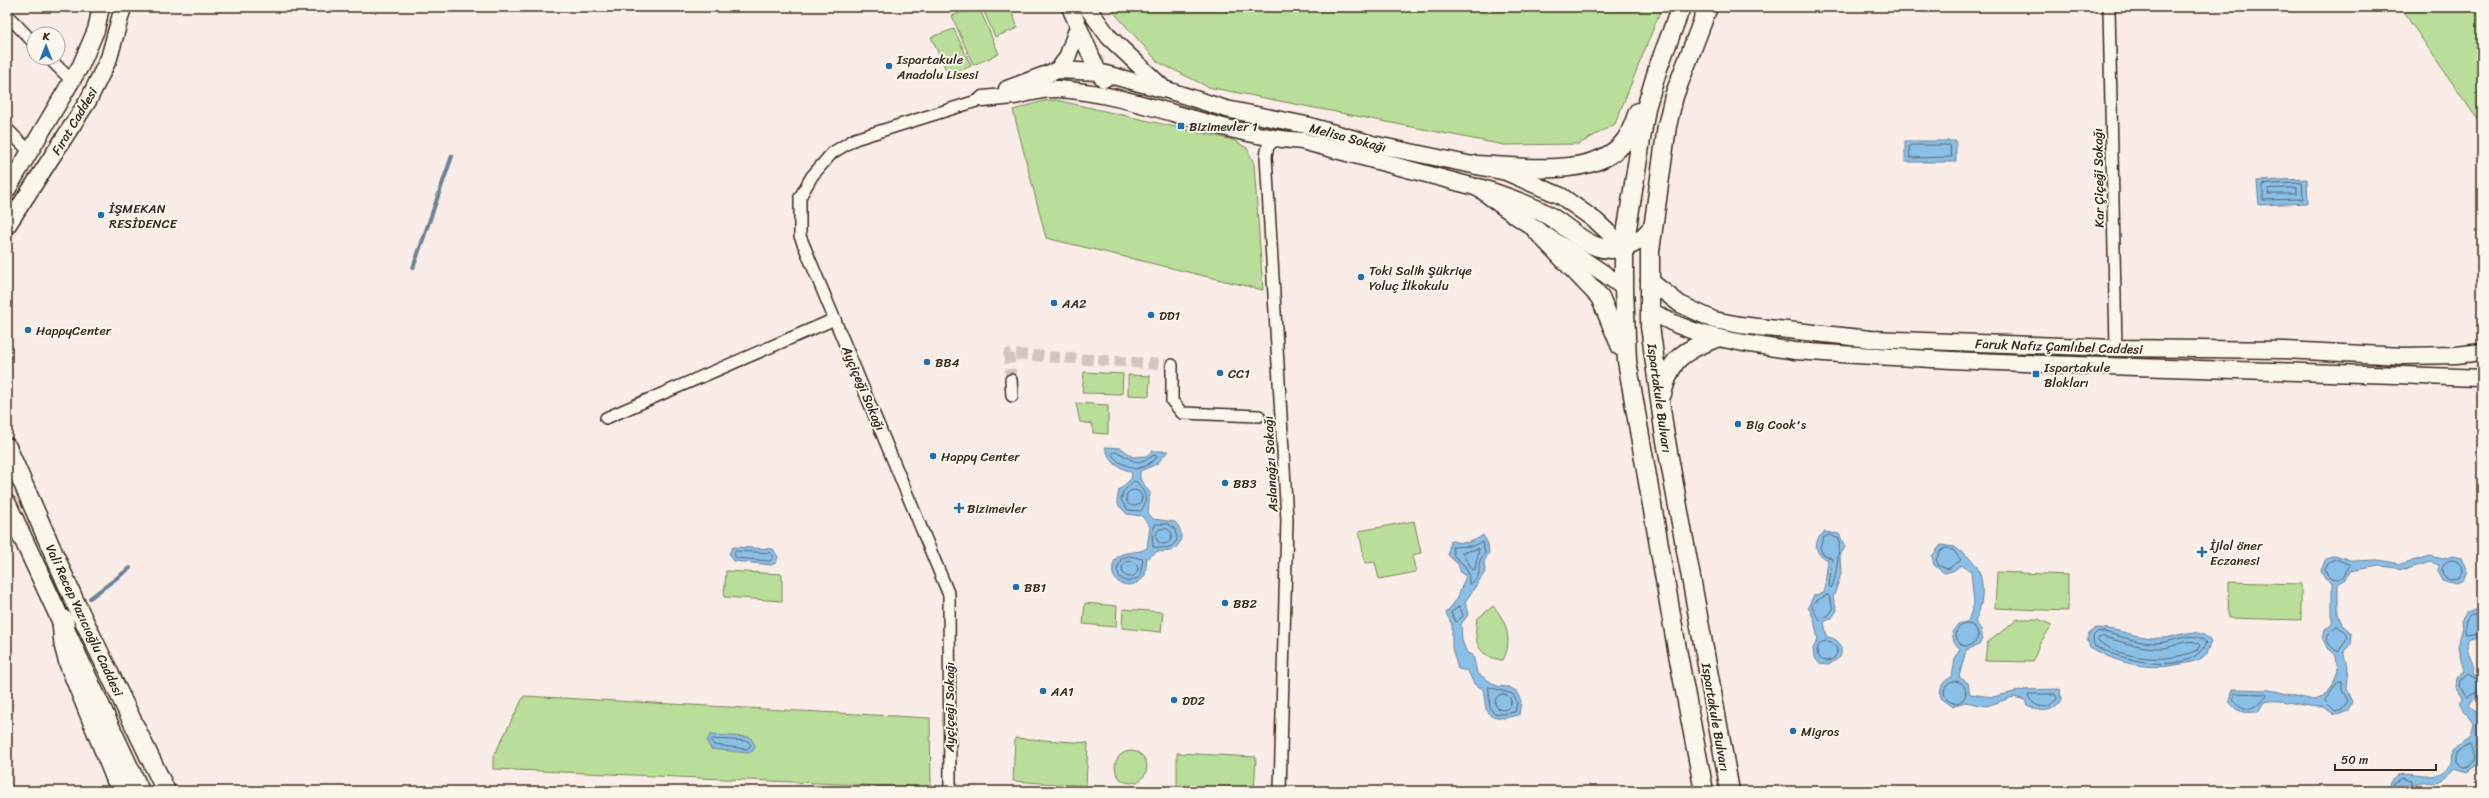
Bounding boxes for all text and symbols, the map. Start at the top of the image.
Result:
north arrow [26,26,66,66]
text: K [42,27,51,46]
place label: Ispartakule Anadolu Lisesi [896,48,979,86]
marker: Ispartakule Anadolu Lisesi [884,61,894,71]
street label: Fırat Caddesi [45,83,104,160]
place label: Bizimevler 1 [1189,115,1258,138]
street label: Melisa Sokağı [1307,116,1389,159]
marker: Bizimevler 1 [1176,121,1186,131]
street label: Kar Çiçeği Sokağı [2086,128,2111,228]
place label: İŞMEKAN RESİDENCE [108,197,178,235]
marker: İŞMEKAN RESİDENCE [96,210,106,220]
place label: Toki Salih Şükriye Yoluç İlkokulu [1369,259,1472,297]
marker: Toki Salih Şükriye Yoluç İlkokulu [1356,272,1366,282]
place label: AA2 [1061,292,1087,315]
marker: AA2 [1049,298,1059,308]
place label: DD1 [1159,304,1181,327]
marker: DD1 [1146,310,1156,320]
place label: HappyCenter [36,319,112,342]
marker: HappyCenter [23,325,33,335]
street label: Faruk Nafız Çamlıbel Caddesi [1975,332,2144,361]
street label: Ayçiçeği Sokağı [835,341,892,435]
street label: Ispartakule Bulvarı [1640,341,1679,455]
place label: BB4 [935,351,960,374]
place label: Ispartakule Blokları [2043,356,2111,394]
marker: BB4 [922,357,932,367]
place label: CC1 [1228,362,1250,385]
marker: CC1 [1215,368,1225,378]
marker: Ispartakule Blokları [2031,369,2041,379]
place label: Big Cook's [1746,413,1807,436]
street label: Aslanağzı Sokağı [1256,415,1285,514]
marker: Big Cook's [1733,419,1743,429]
place label: Happy Center [941,445,1020,468]
marker: Happy Center [928,451,938,461]
place label: BB3 [1233,472,1257,495]
marker: BB3 [1220,478,1230,488]
place label: Bizimevler [967,497,1027,520]
marker: Bizimevler [954,503,964,513]
place label: İjlal öner Eczanesi [2209,534,2263,572]
street label: Vali Recep Yazıcıoğlu Caddesi [39,540,130,700]
marker: İjlal öner Eczanesi [2197,547,2207,557]
place label: BB1 [1024,576,1047,599]
marker: BB1 [1011,582,1021,592]
place label: BB2 [1233,592,1258,615]
marker: BB2 [1220,598,1230,608]
street label: Ispartakule Bulvarı [1694,660,1736,774]
street label: Ayçiçeği Sokağı [938,661,961,753]
place label: AA1 [1050,680,1074,703]
marker: AA1 [1038,686,1048,696]
place label: DD2 [1182,689,1206,712]
marker: DD2 [1169,695,1179,705]
place label: Migros [1801,720,1840,743]
marker: Migros [1788,726,1798,736]
scale bar [2335,746,2436,772]
text: 50 m [2341,749,2368,771]

